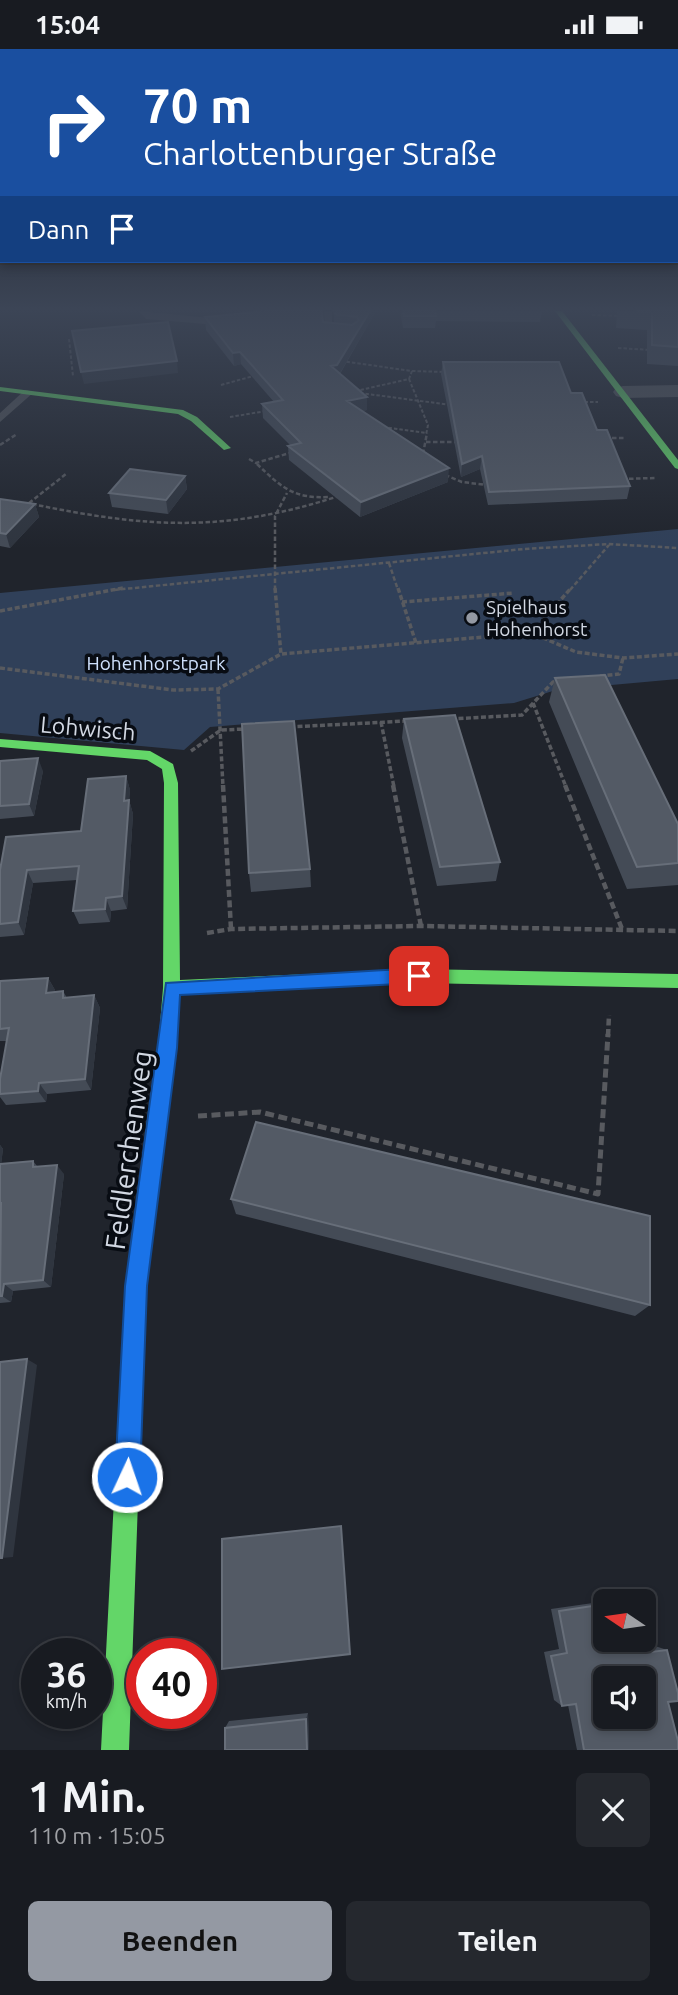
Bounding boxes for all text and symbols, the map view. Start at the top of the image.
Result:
text: 15:04 [35,10,100,39]
icon: right [28,77,119,168]
text: 70 m [143,77,252,132]
text: Charlottenburger Straße [143,135,497,171]
icon: arrive [103,210,141,248]
text: Dann [28,215,89,244]
place label: Spielhaus Hohenhorst [486,596,588,640]
marker: Spielhaus Hohenhorst [464,610,480,626]
park label: Hohenhorstpark [86,652,226,674]
street label: Lohwisch [39,711,137,745]
pin [389,946,449,1006]
icon: arrive [400,957,438,995]
street label: Feldlerchenweg [99,1048,157,1252]
position arrow [90,1440,164,1514]
north arrow [593,1589,656,1652]
map controls [593,1589,656,1729]
speed limit sign: 40 [126,1638,217,1729]
text: 36 [47,1654,86,1694]
button: sound [593,1666,656,1729]
text: km/h [46,1691,87,1711]
text: 1 Min. [28,1773,146,1820]
button: close [576,1773,650,1847]
text: 110 m · 15:05 [28,1823,166,1848]
button: Beenden [28,1901,332,1981]
button: Teilen [346,1901,650,1981]

